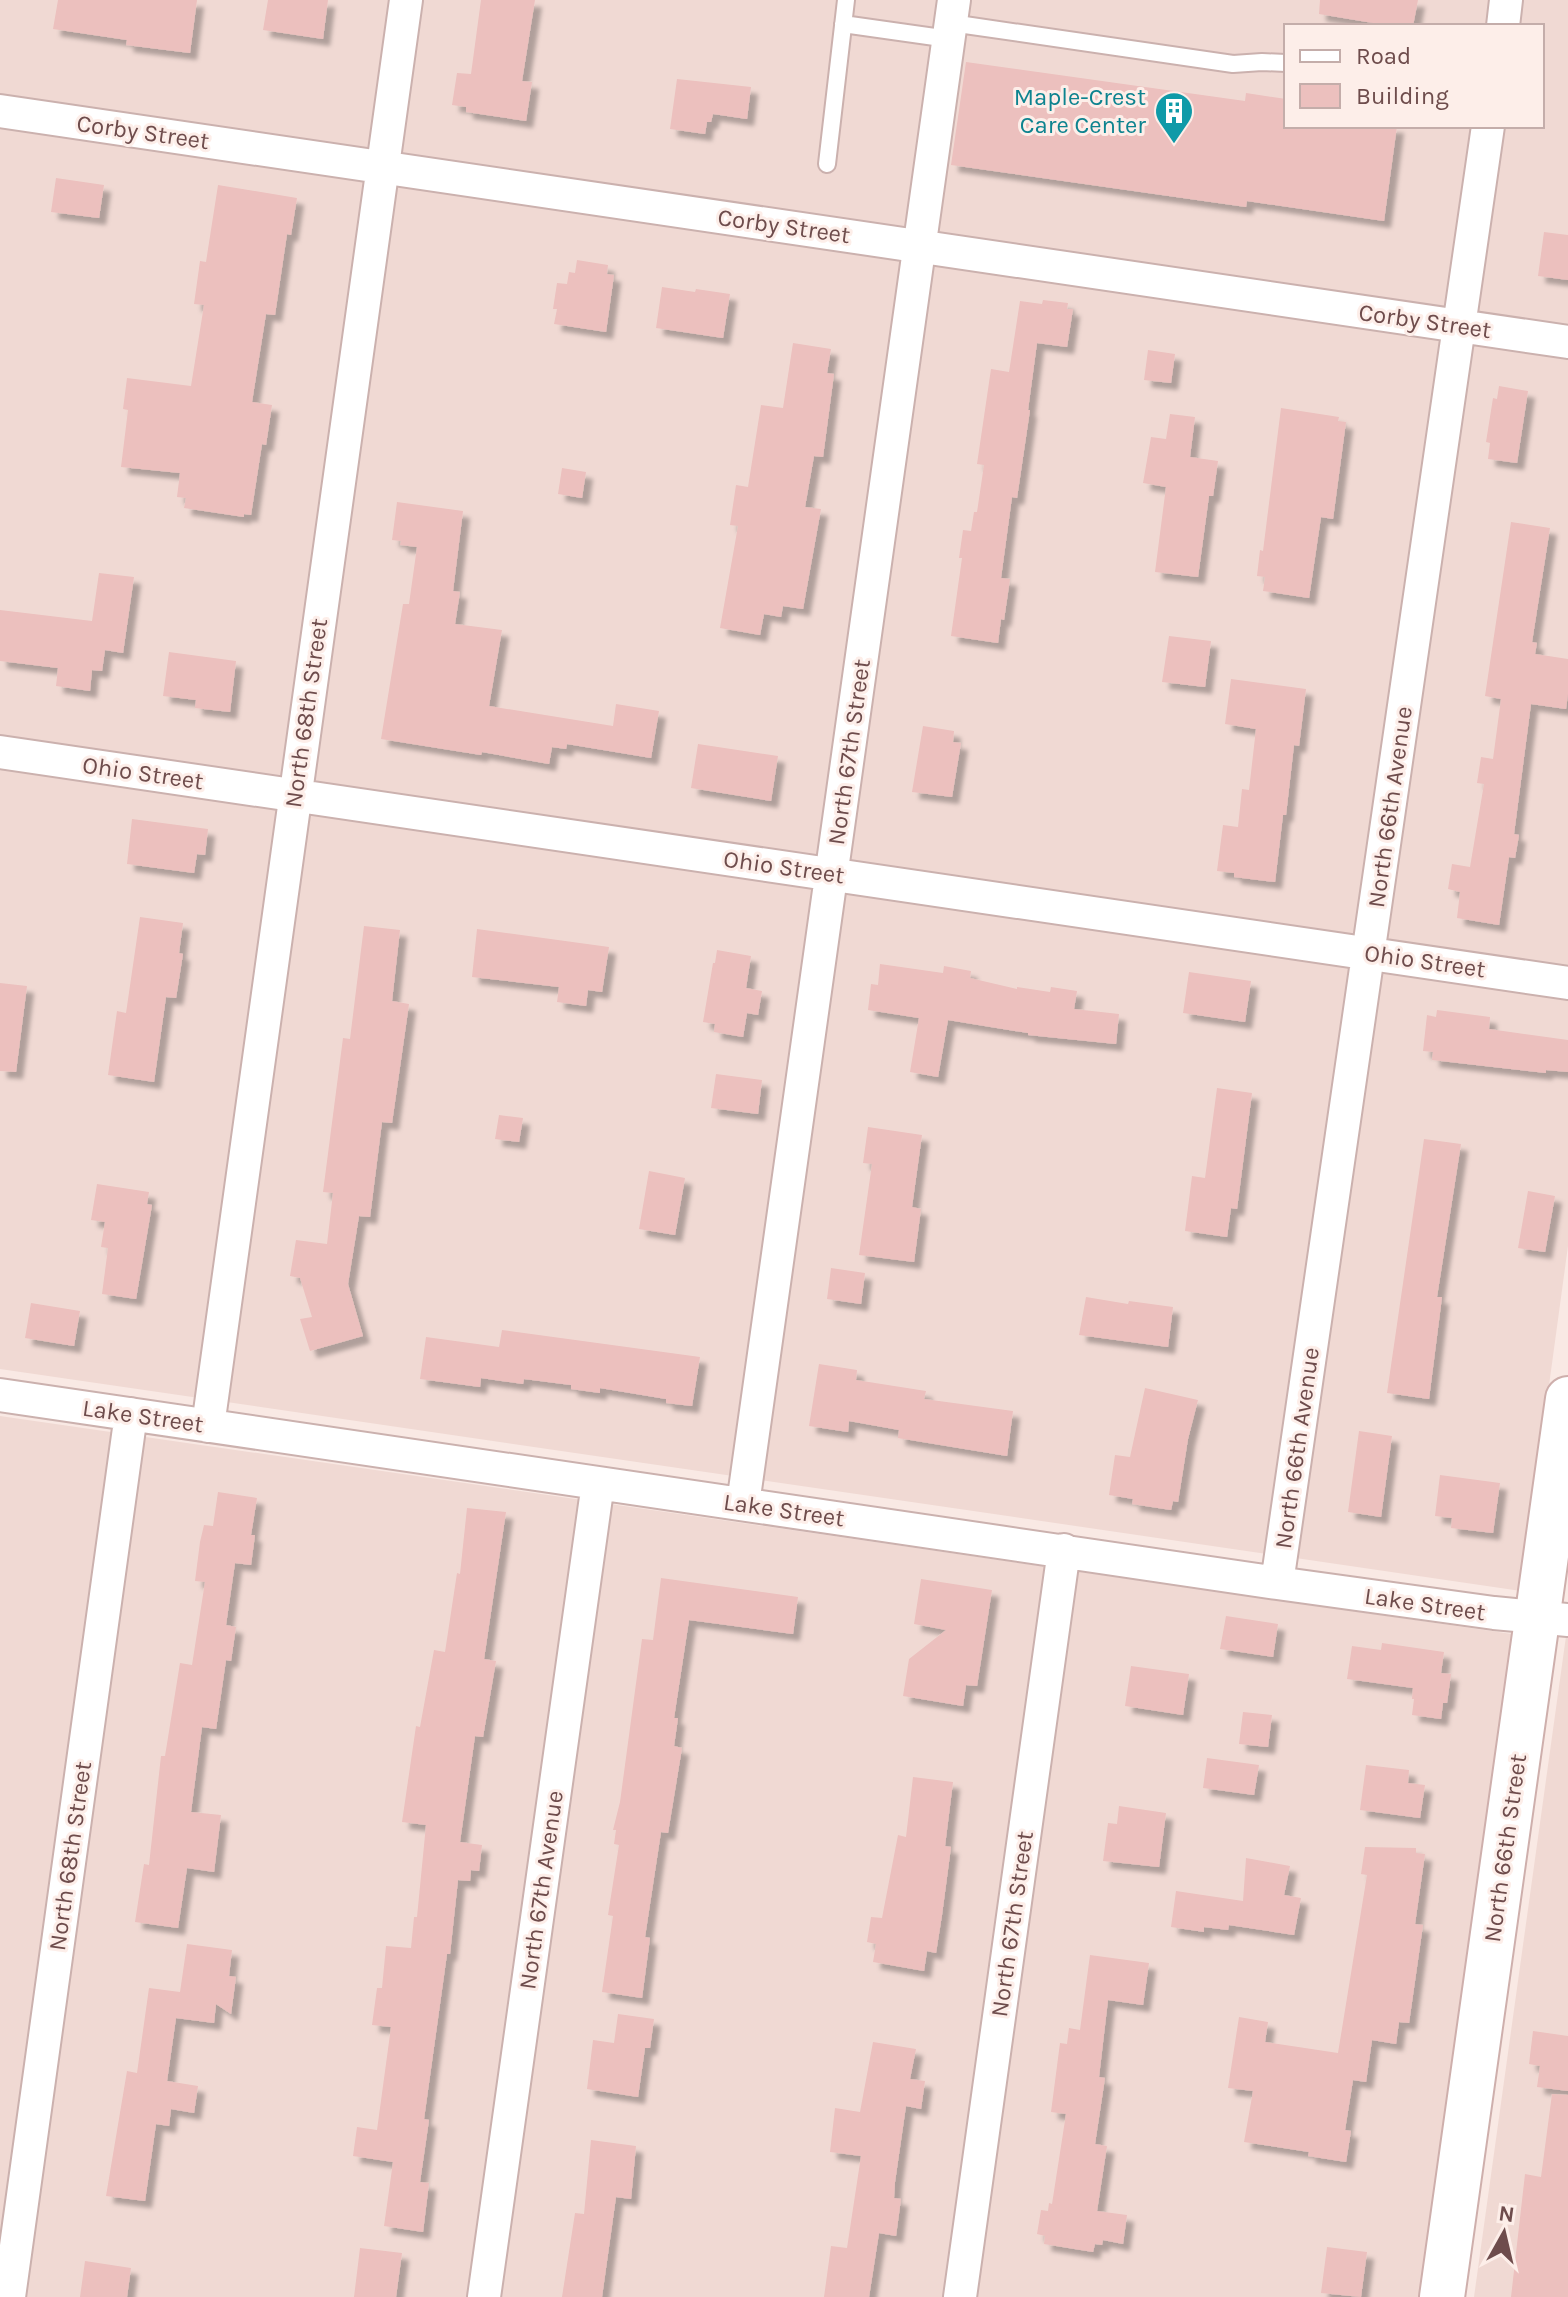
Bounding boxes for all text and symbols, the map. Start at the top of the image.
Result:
legend [1284,24,1544,128]
text: Road [1356,42,1411,70]
text: Building [1356,82,1449,110]
place label: Maple-Crest Care Center [1014,83,1146,139]
building icon: Maple-Crest Care Center [1153,90,1195,145]
street label: Corby Street [75,109,211,155]
street label: Corby Street [716,203,852,249]
street label: Corby Street [1357,298,1493,344]
street label: North 68th Street [279,616,333,810]
street label: North 67th Street [822,657,876,847]
street label: North 66th Avenue [1362,704,1418,910]
street label: Ohio Street [81,751,205,795]
street label: Ohio Street [722,845,846,889]
street label: Ohio Street [1363,939,1487,983]
street label: North 66th Avenue [1269,1345,1325,1551]
street label: Lake Street [81,1394,205,1438]
street label: Lake Street [722,1488,846,1532]
street label: Lake Street [1363,1582,1487,1626]
street label: North 66th Street [1478,1752,1532,1944]
street label: North 68th Street [43,1759,97,1953]
street label: North 67th Avenue [513,1789,569,1991]
street label: North 67th Street [985,1829,1039,2019]
north arrow [1464,2193,1544,2273]
text: N [1497,2200,1516,2228]

